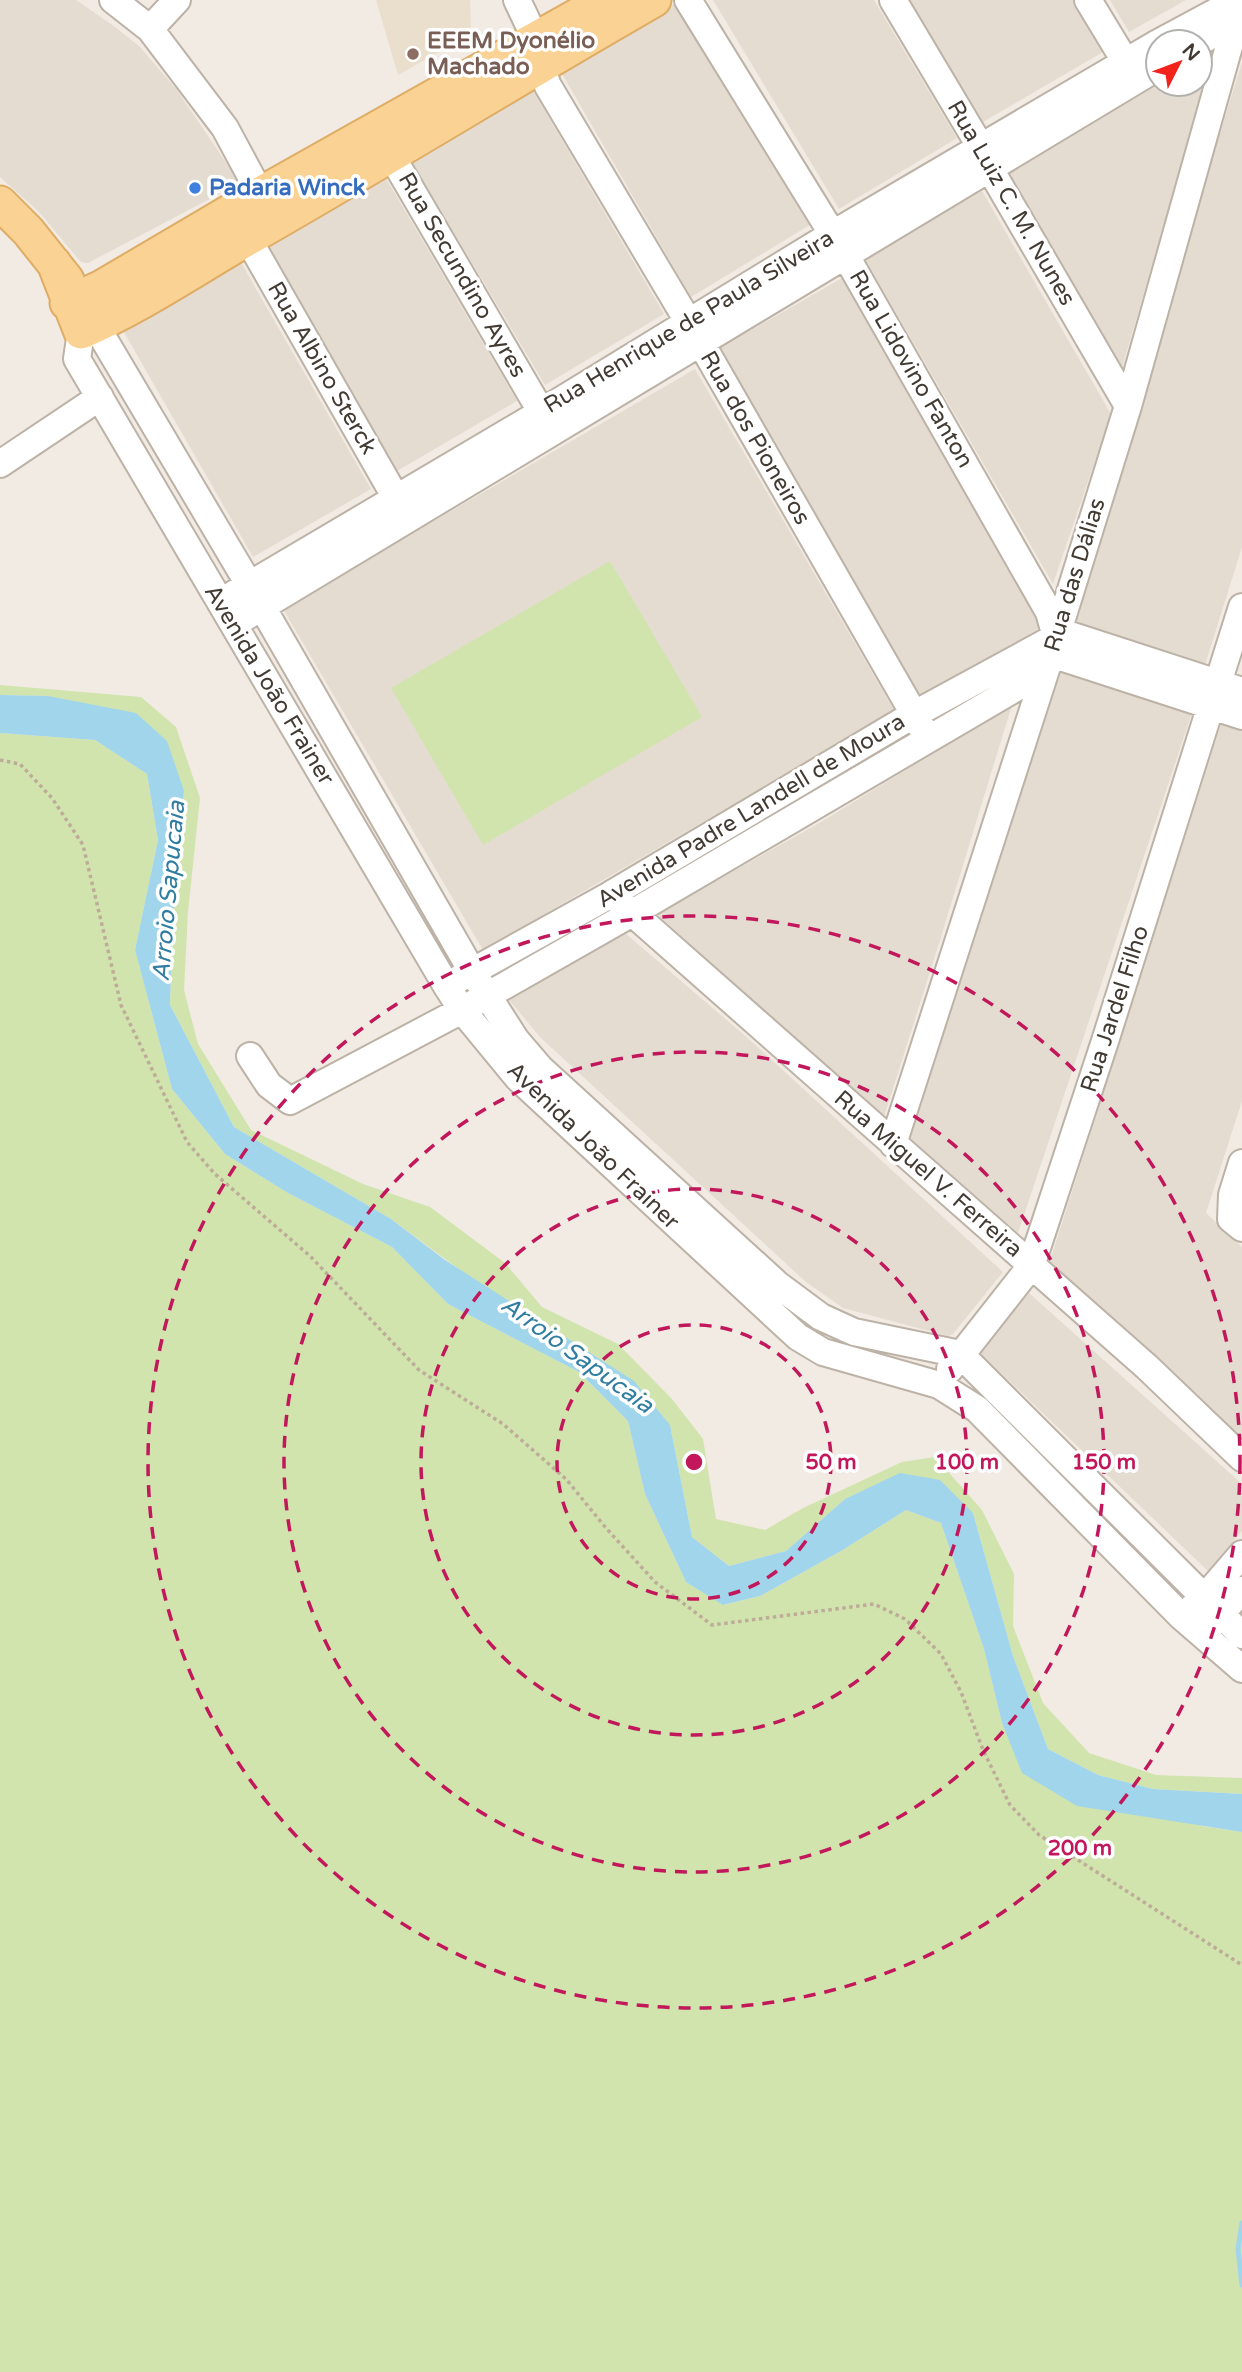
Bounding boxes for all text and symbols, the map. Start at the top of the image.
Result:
place label: EEEM Dyonélio Machado [427,27,595,81]
north arrow [1144,28,1214,98]
text: N [1178,39,1204,65]
marker: EEEM Dyonélio Machado [405,46,421,62]
street label: Rua Luiz C. M. Nunes [941,96,1081,310]
street label: Rua Secundino Ayres [392,167,532,383]
place label: Padaria Winck [209,174,366,202]
marker: Padaria Winck [187,180,203,196]
street label: Rua Henrique de Paula Silveira [539,224,839,420]
street label: Rua Lidovino Fanton [843,265,979,473]
street label: Rua Albino Sterck [261,277,383,459]
street label: Rua dos Pioneiros [694,346,816,530]
street label: Rua das Dálias [1038,495,1112,655]
street label: Avenida João Frainer [198,580,340,790]
street label: Avenida Padre Landell de Moura [592,708,910,914]
water label: Arroio Sapucaia [147,799,191,982]
street label: Rua Jardel Filho [1075,922,1155,1096]
street label: Avenida João Frainer [501,1056,685,1236]
street label: Rua Miguel V. Ferreira [828,1085,1028,1263]
water label: Arroio Sapucaia [495,1290,659,1420]
centre of rings [682,1450,706,1474]
text: 50 m [805,1450,857,1475]
text: 100 m [935,1450,999,1475]
text: 150 m [1072,1450,1136,1475]
text: 200 m [1048,1836,1112,1861]

